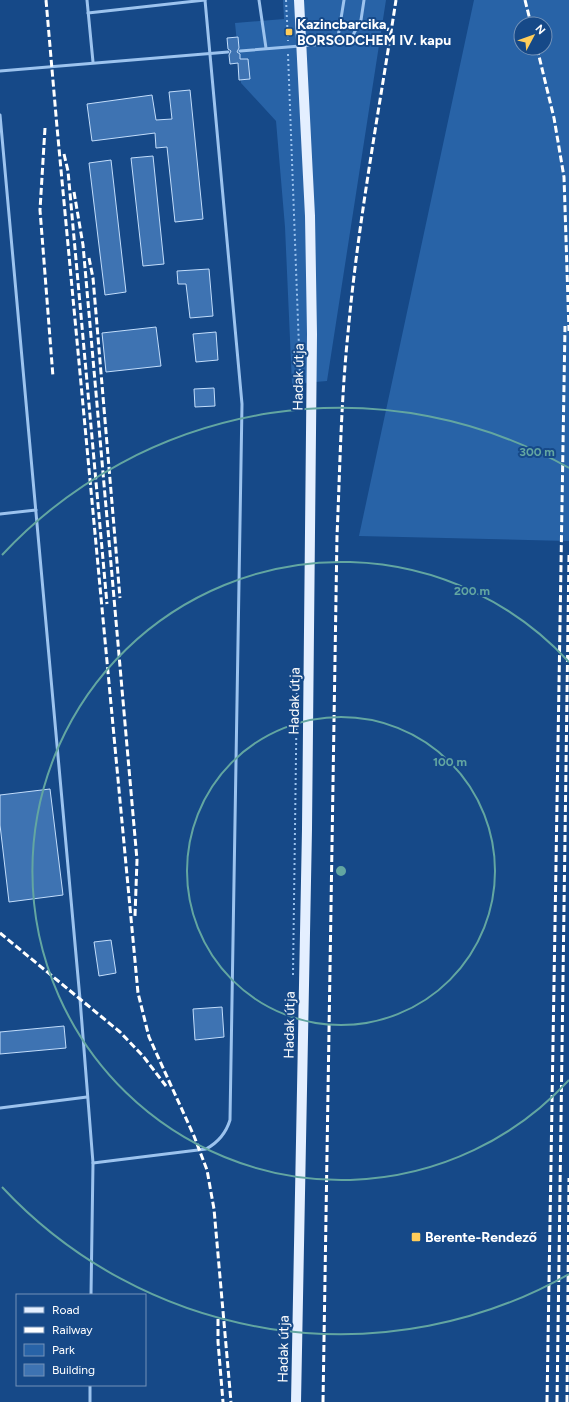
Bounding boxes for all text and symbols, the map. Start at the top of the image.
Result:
place label: Kazincbarcika, BORSODCHEM IV. kapu [297,16,451,49]
north arrow [513,16,553,56]
text: N [532,22,548,37]
marker: Kazincbarcika, BORSODCHEM IV. kapu [284,27,294,37]
street label: Hadak útja [289,343,308,411]
text: 300 m [519,445,555,459]
text: 200 m [454,584,490,598]
street label: Hadak útja [285,667,304,735]
text: 100 m [433,755,467,769]
centre of rings [334,864,348,878]
street label: Hadak útja [280,991,299,1059]
place label: Berente-Rendező [425,1229,537,1246]
marker: Berente-Rendező [410,1231,422,1243]
legend [16,1294,146,1386]
text: Road [52,1303,80,1317]
street label: Hadak útja [274,1315,293,1383]
text: Railway [52,1323,93,1337]
text: Park [52,1343,75,1357]
text: Building [52,1363,95,1377]

